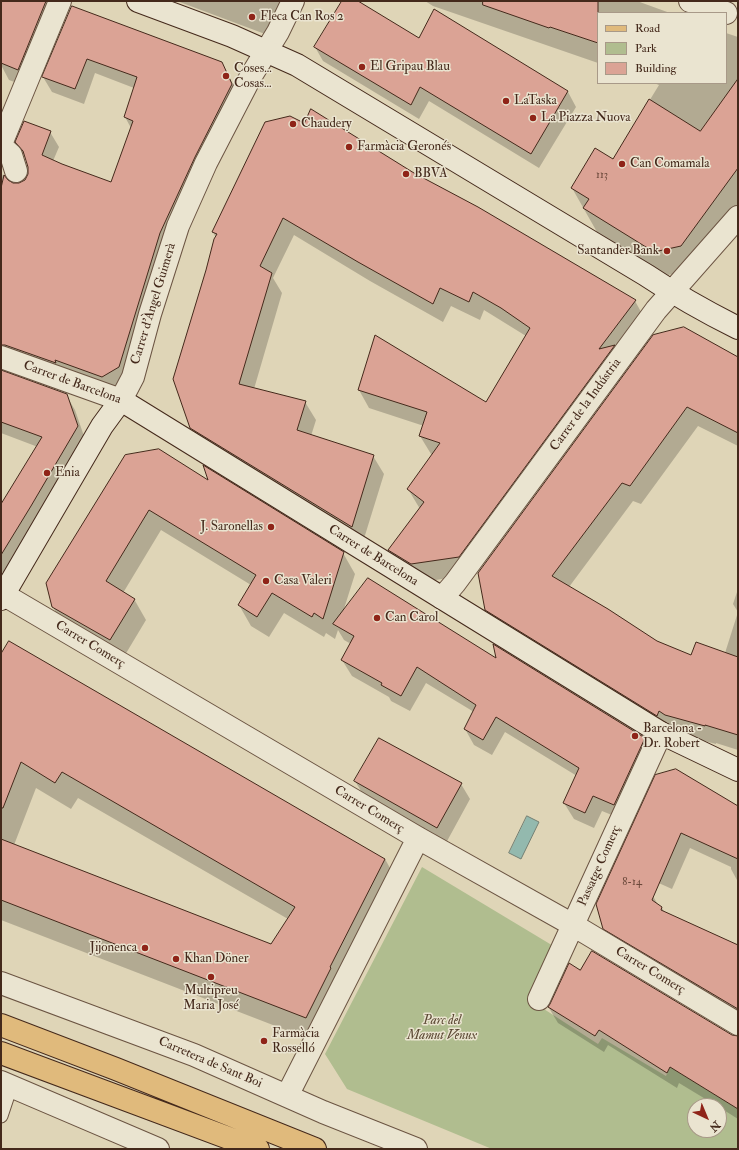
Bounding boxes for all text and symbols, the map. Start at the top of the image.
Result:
place label: Fleca Can Ros 2 [260,9,344,25]
marker: Fleca Can Ros 2 [247,12,257,22]
legend [597,12,727,84]
text: Road [635,21,660,36]
text: Park [635,41,657,56]
place label: El Gripau Blau [370,59,450,75]
place label: Coses... Cosas... [234,61,272,92]
text: Building [635,61,676,76]
marker: El Gripau Blau [357,62,367,72]
marker: Coses... Cosas... [221,71,231,81]
place label: LaTaska [514,93,557,109]
marker: LaTaska [501,96,511,106]
place label: La Piazza Nuova [541,110,631,126]
marker: La Piazza Nuova [528,113,538,123]
place label: Chaudery [301,116,352,132]
marker: Chaudery [288,119,298,129]
place label: Farmàcia Geronés [357,139,451,155]
marker: Farmàcia Geronés [344,142,354,152]
place label: Can Comamala [630,156,710,172]
marker: Can Comamala [617,159,627,169]
place label: BBVA [414,166,448,182]
marker: BBVA [401,169,411,179]
house number: 113 [596,169,608,183]
street label: Carrer d'Àngel Guimerà [128,241,180,367]
place label: Santander Bank [577,243,659,259]
marker: Santander Bank [662,246,672,256]
street label: Carrer de la Indústria [547,356,625,454]
street label: Carrer de Barcelona [21,358,123,408]
place label: Enia [55,465,80,481]
marker: Enia [42,468,52,478]
place label: J. Saronellas [201,519,263,535]
marker: J. Saronellas [266,522,276,532]
street label: Carrer de Barcelona [325,522,421,590]
place label: Casa Valeri [274,573,332,589]
marker: Casa Valeri [261,576,271,586]
place label: Can Carol [385,610,438,626]
marker: Can Carol [372,613,382,623]
street label: Carrer Comerç [52,618,128,672]
place label: Barcelona - Dr. Robert [643,721,702,752]
marker: Barcelona - Dr. Robert [630,731,640,741]
street label: Carrer Comerç [331,783,407,837]
street label: Passatge Comerç [575,823,625,909]
house number: 8-14 [622,876,642,890]
place label: Jijonenca [90,940,137,956]
marker: Jijonenca [140,943,150,953]
street label: Carrer Comerç [612,944,688,998]
place label: Khan Döner [184,951,249,967]
marker: Khan Döner [171,954,181,964]
marker: Multipreu Maria José [206,972,216,982]
place label: Multipreu Maria José [183,983,239,1014]
park label: Parc del Mamut Venux [407,1013,477,1044]
place label: Farmàcia Rosselló [272,1026,319,1057]
street label: Carretera de Sant Boi [156,1034,264,1092]
marker: Farmàcia Rosselló [259,1036,269,1046]
north arrow [687,1098,727,1138]
text: N [707,1118,723,1134]

